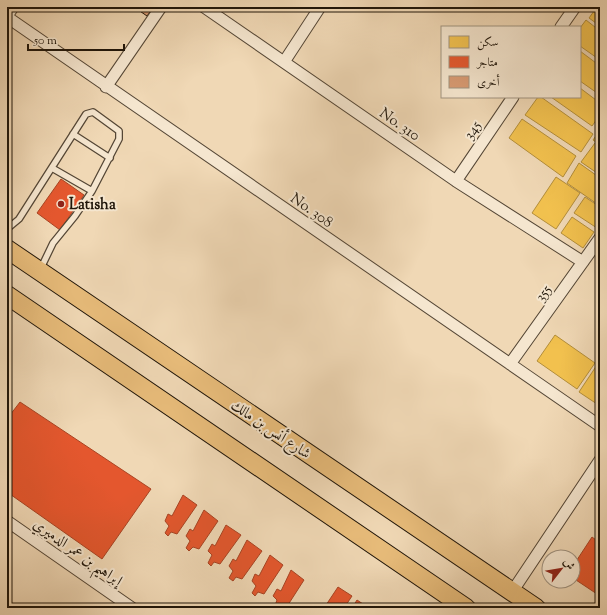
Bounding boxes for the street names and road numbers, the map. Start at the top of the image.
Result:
street label: No. 310 [374,104,424,147]
street label: 345 [459,117,487,144]
street label: No. 308 [285,189,337,234]
street label: 355 [531,281,558,307]
street label: شارع أنس بن مالك [225,394,315,466]
street label: إبراهيم بن عمر الدميري [26,515,128,595]

